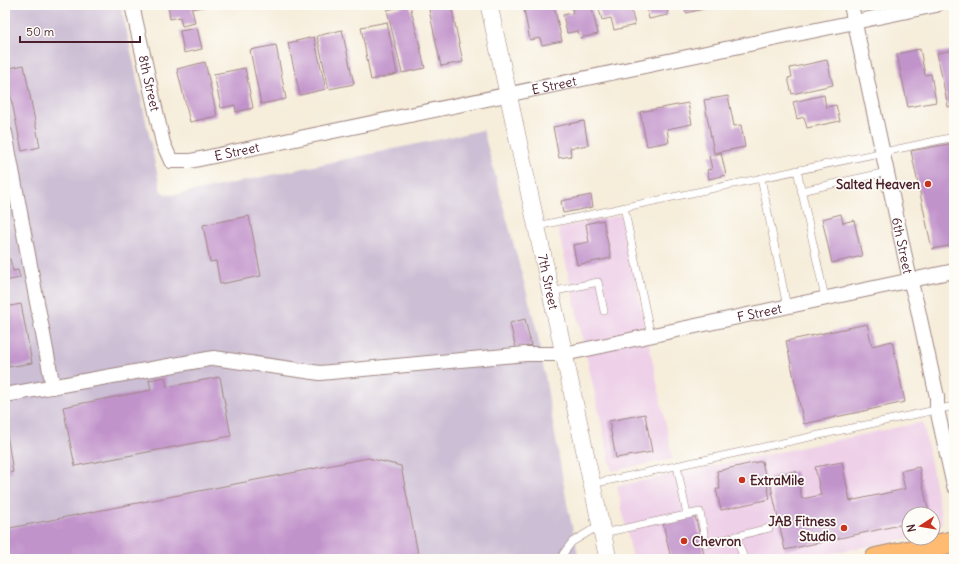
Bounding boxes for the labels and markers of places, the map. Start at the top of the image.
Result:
place label: Salted Heaven [836,176,920,193]
marker: Salted Heaven [923,179,933,189]
place label: ExtraMile [750,472,804,489]
marker: ExtraMile [737,475,747,485]
place label: JAB Fitness Studio [768,513,836,545]
marker: JAB Fitness Studio [839,523,849,533]
place label: Chevron [692,533,742,550]
marker: Chevron [679,536,689,546]

